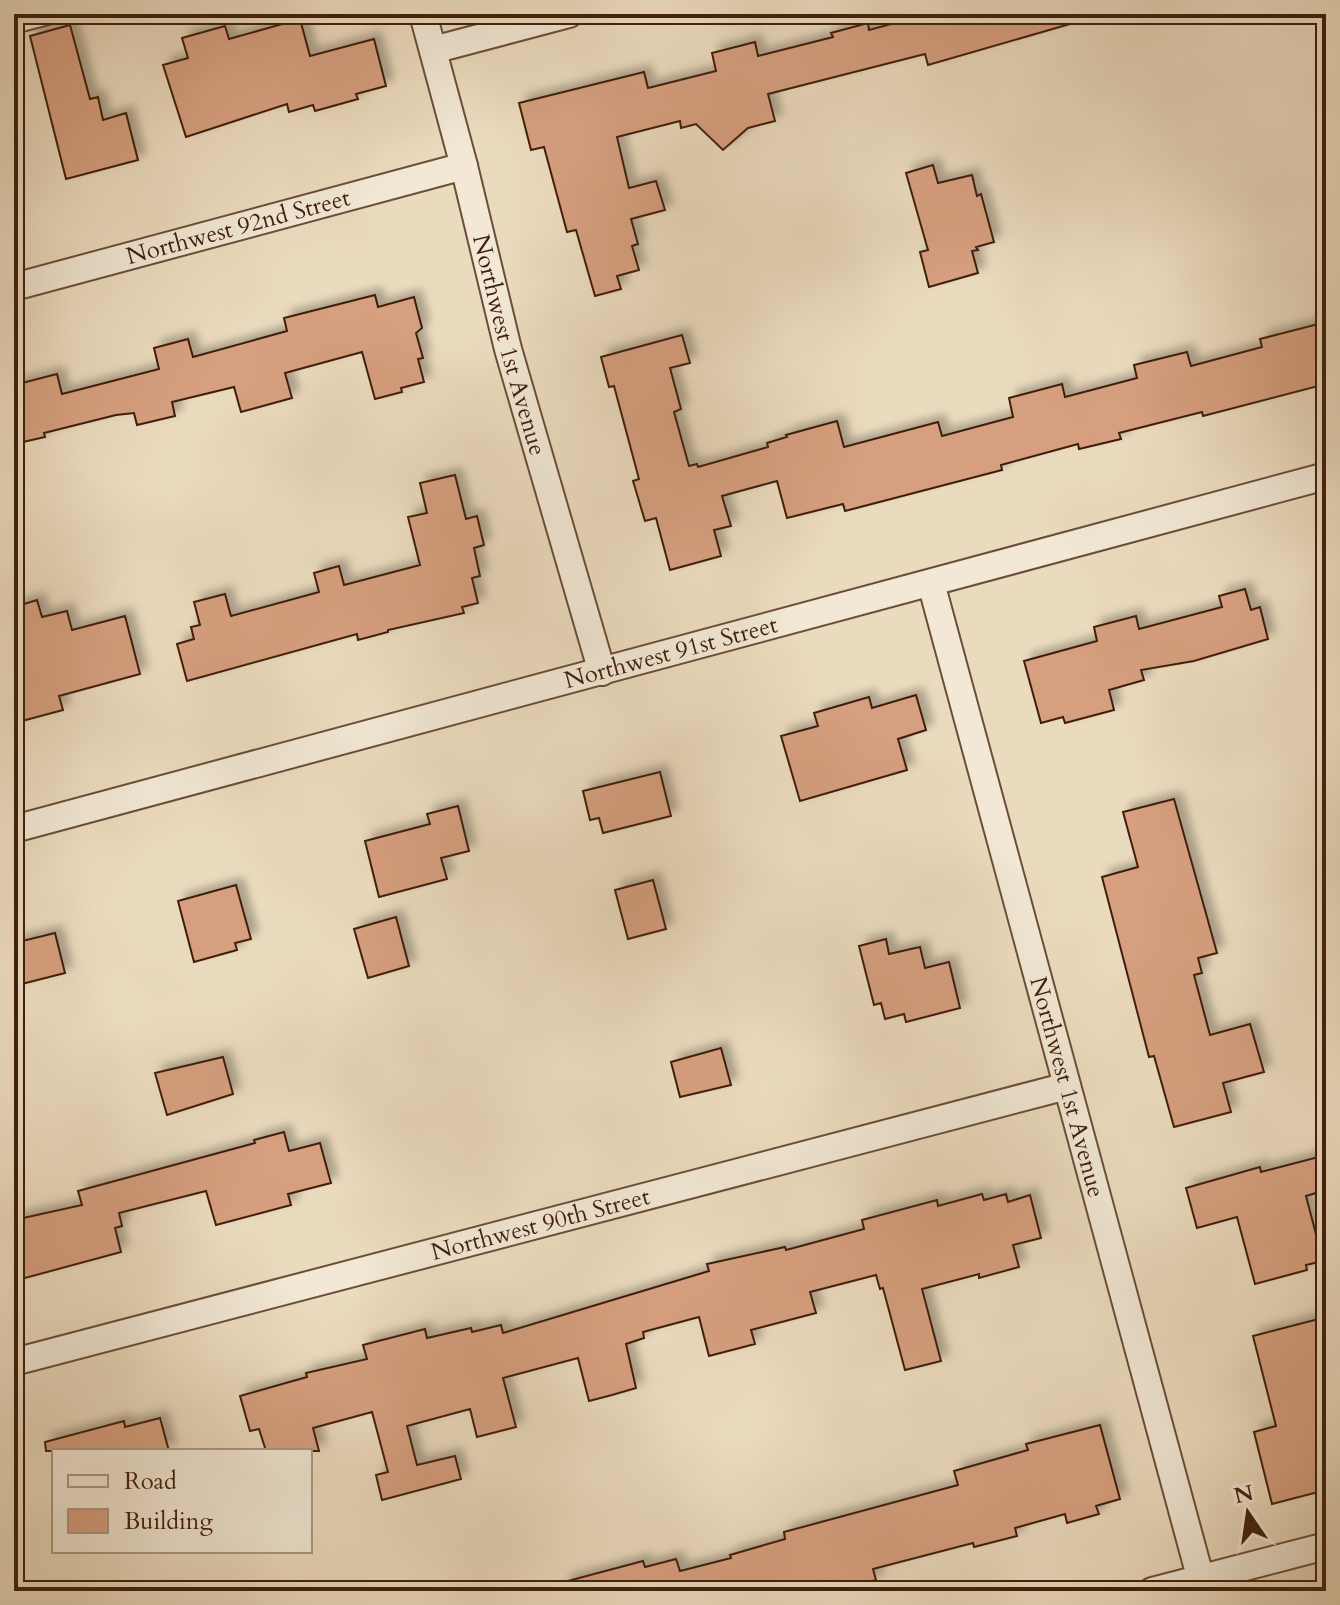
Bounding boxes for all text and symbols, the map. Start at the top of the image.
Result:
street label: Northwest 92nd Street [122,181,354,273]
street label: Northwest 1st Avenue [465,231,555,459]
street label: Northwest 91st Street [560,608,781,697]
street label: Northwest 1st Avenue [1022,973,1113,1201]
street label: Northwest 90th Street [427,1180,654,1269]
legend [52,1449,312,1553]
text: Road [124,1465,177,1498]
north arrow [1208,1473,1288,1553]
text: N [1231,1478,1256,1511]
text: Building [124,1505,214,1538]

